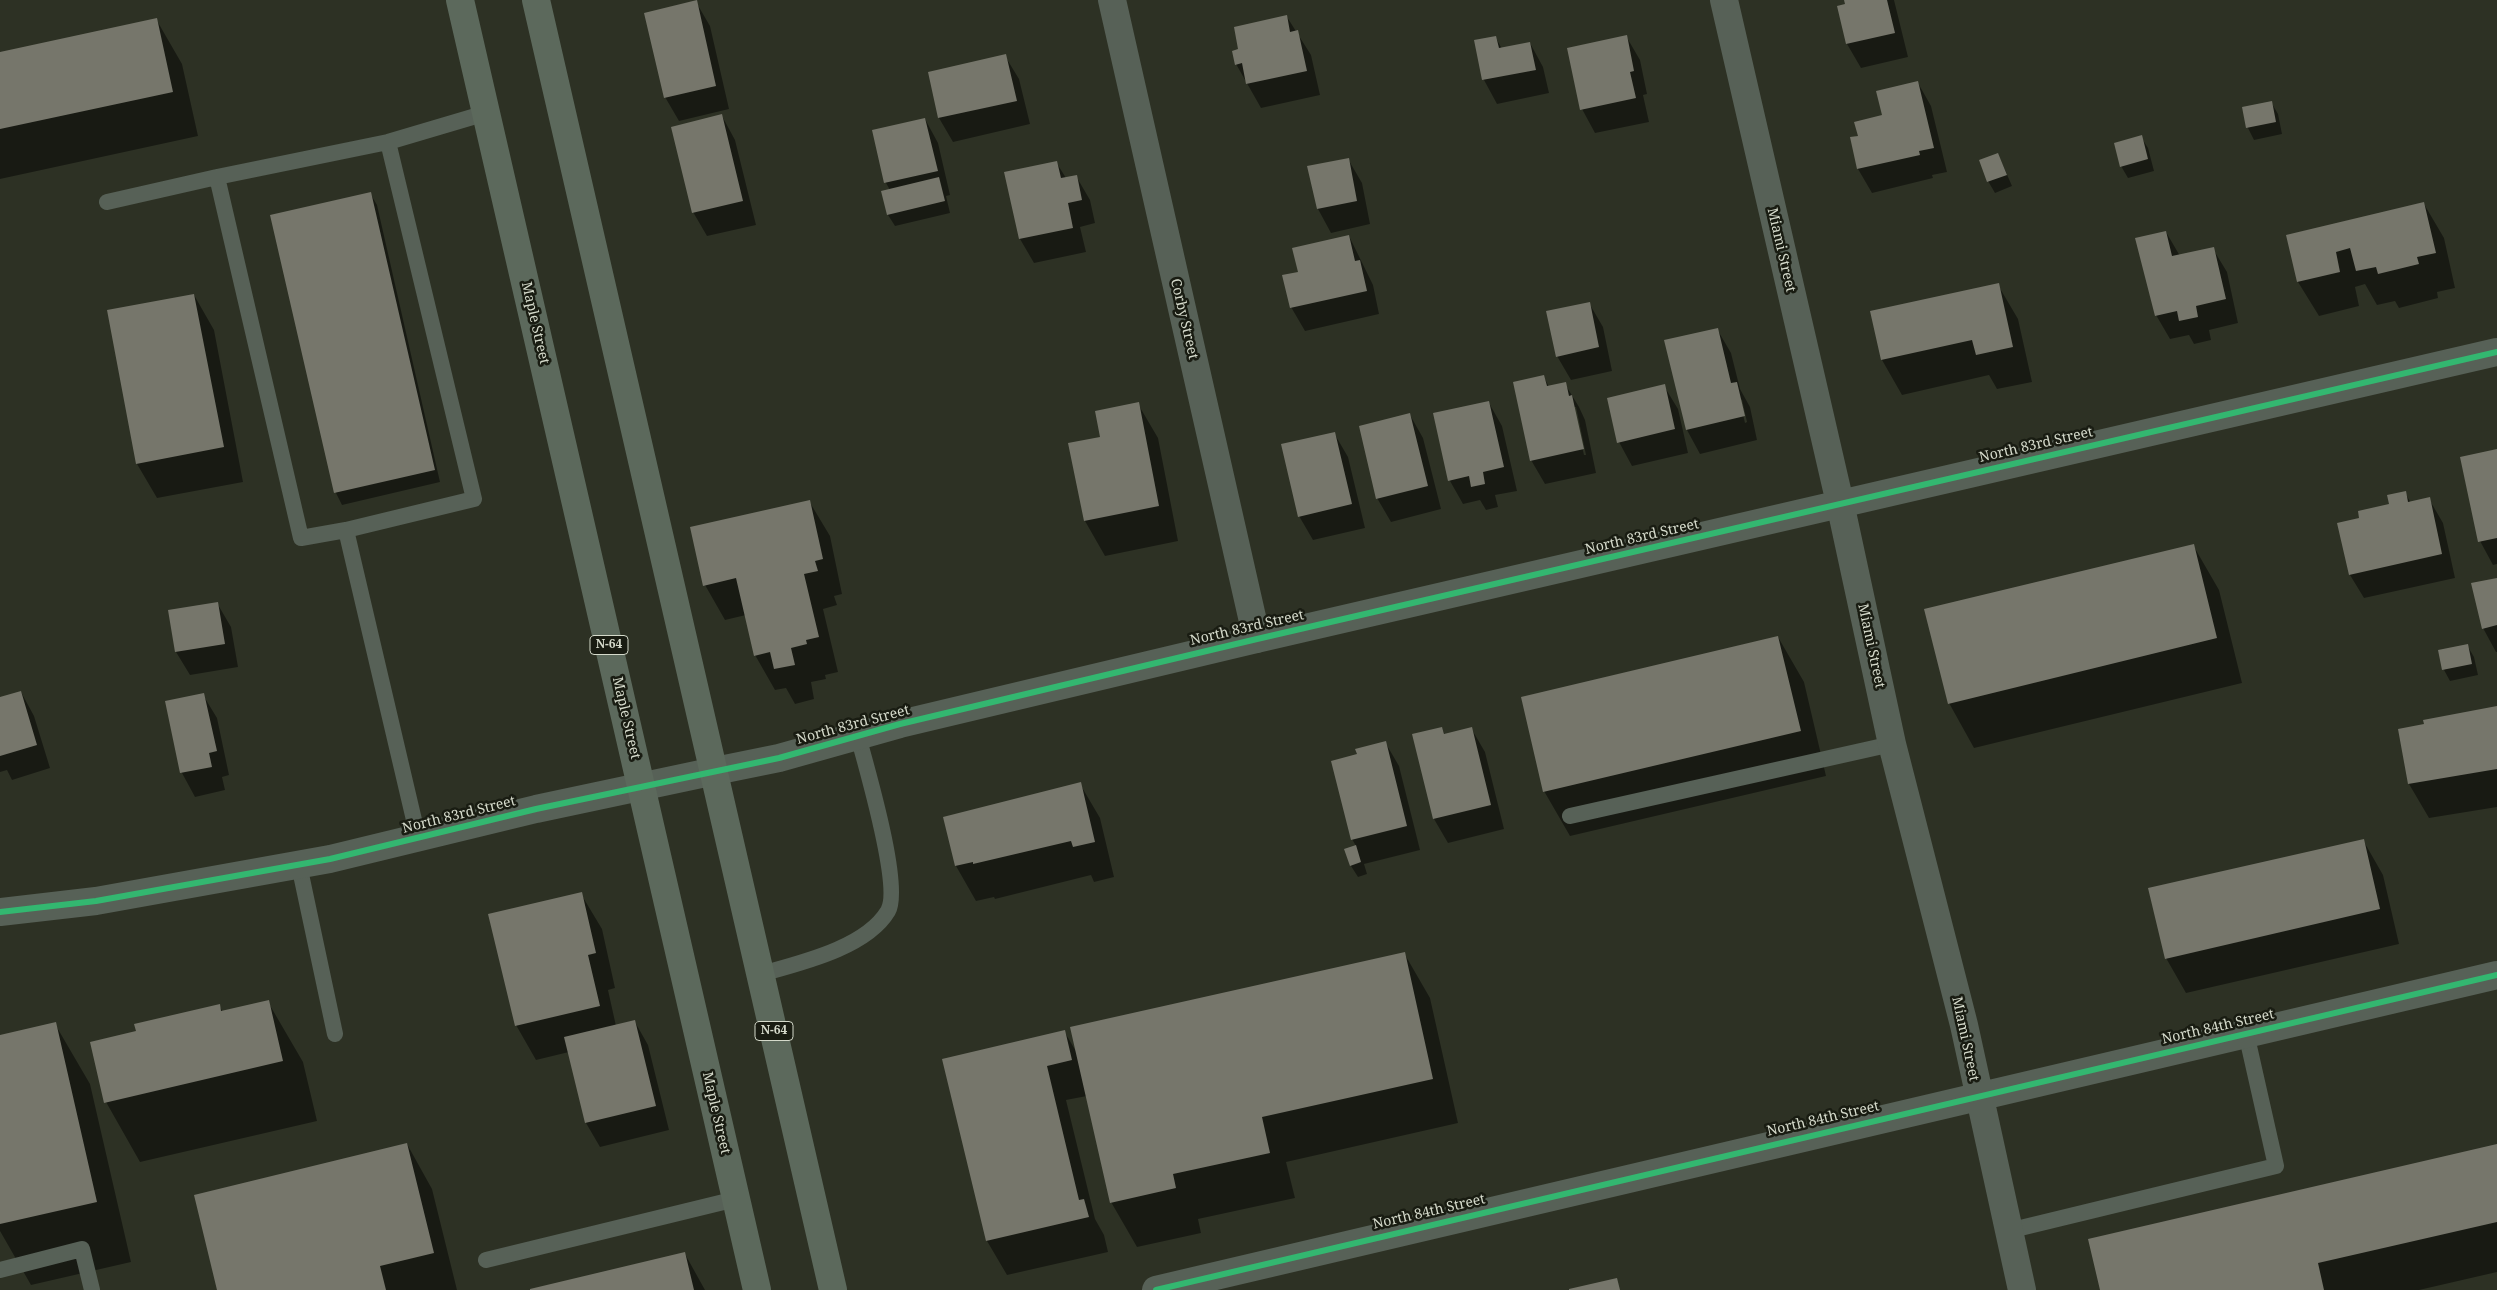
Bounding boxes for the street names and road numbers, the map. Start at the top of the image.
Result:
street label: Miami Street [1763,206,1799,294]
street label: Corby Street [1167,277,1201,361]
street label: Maple Street [517,280,553,366]
street label: North 83rd Street [1977,424,2095,466]
street label: North 83rd Street [1583,516,1701,558]
street label: Miami Street [1854,602,1888,690]
street label: North 83rd Street [1188,607,1306,649]
road number: N-64 [590,636,628,654]
street label: Maple Street [608,675,644,761]
street label: North 83rd Street [795,702,911,748]
street label: North 83rd Street [401,793,517,837]
street label: Miami Street [1948,995,1982,1083]
street label: North 84th Street [2160,1006,2276,1048]
road number: N-64 [755,1021,793,1040]
street label: Maple Street [698,1070,734,1156]
street label: North 84th Street [1765,1098,1881,1140]
street label: North 84th Street [1371,1191,1487,1233]

